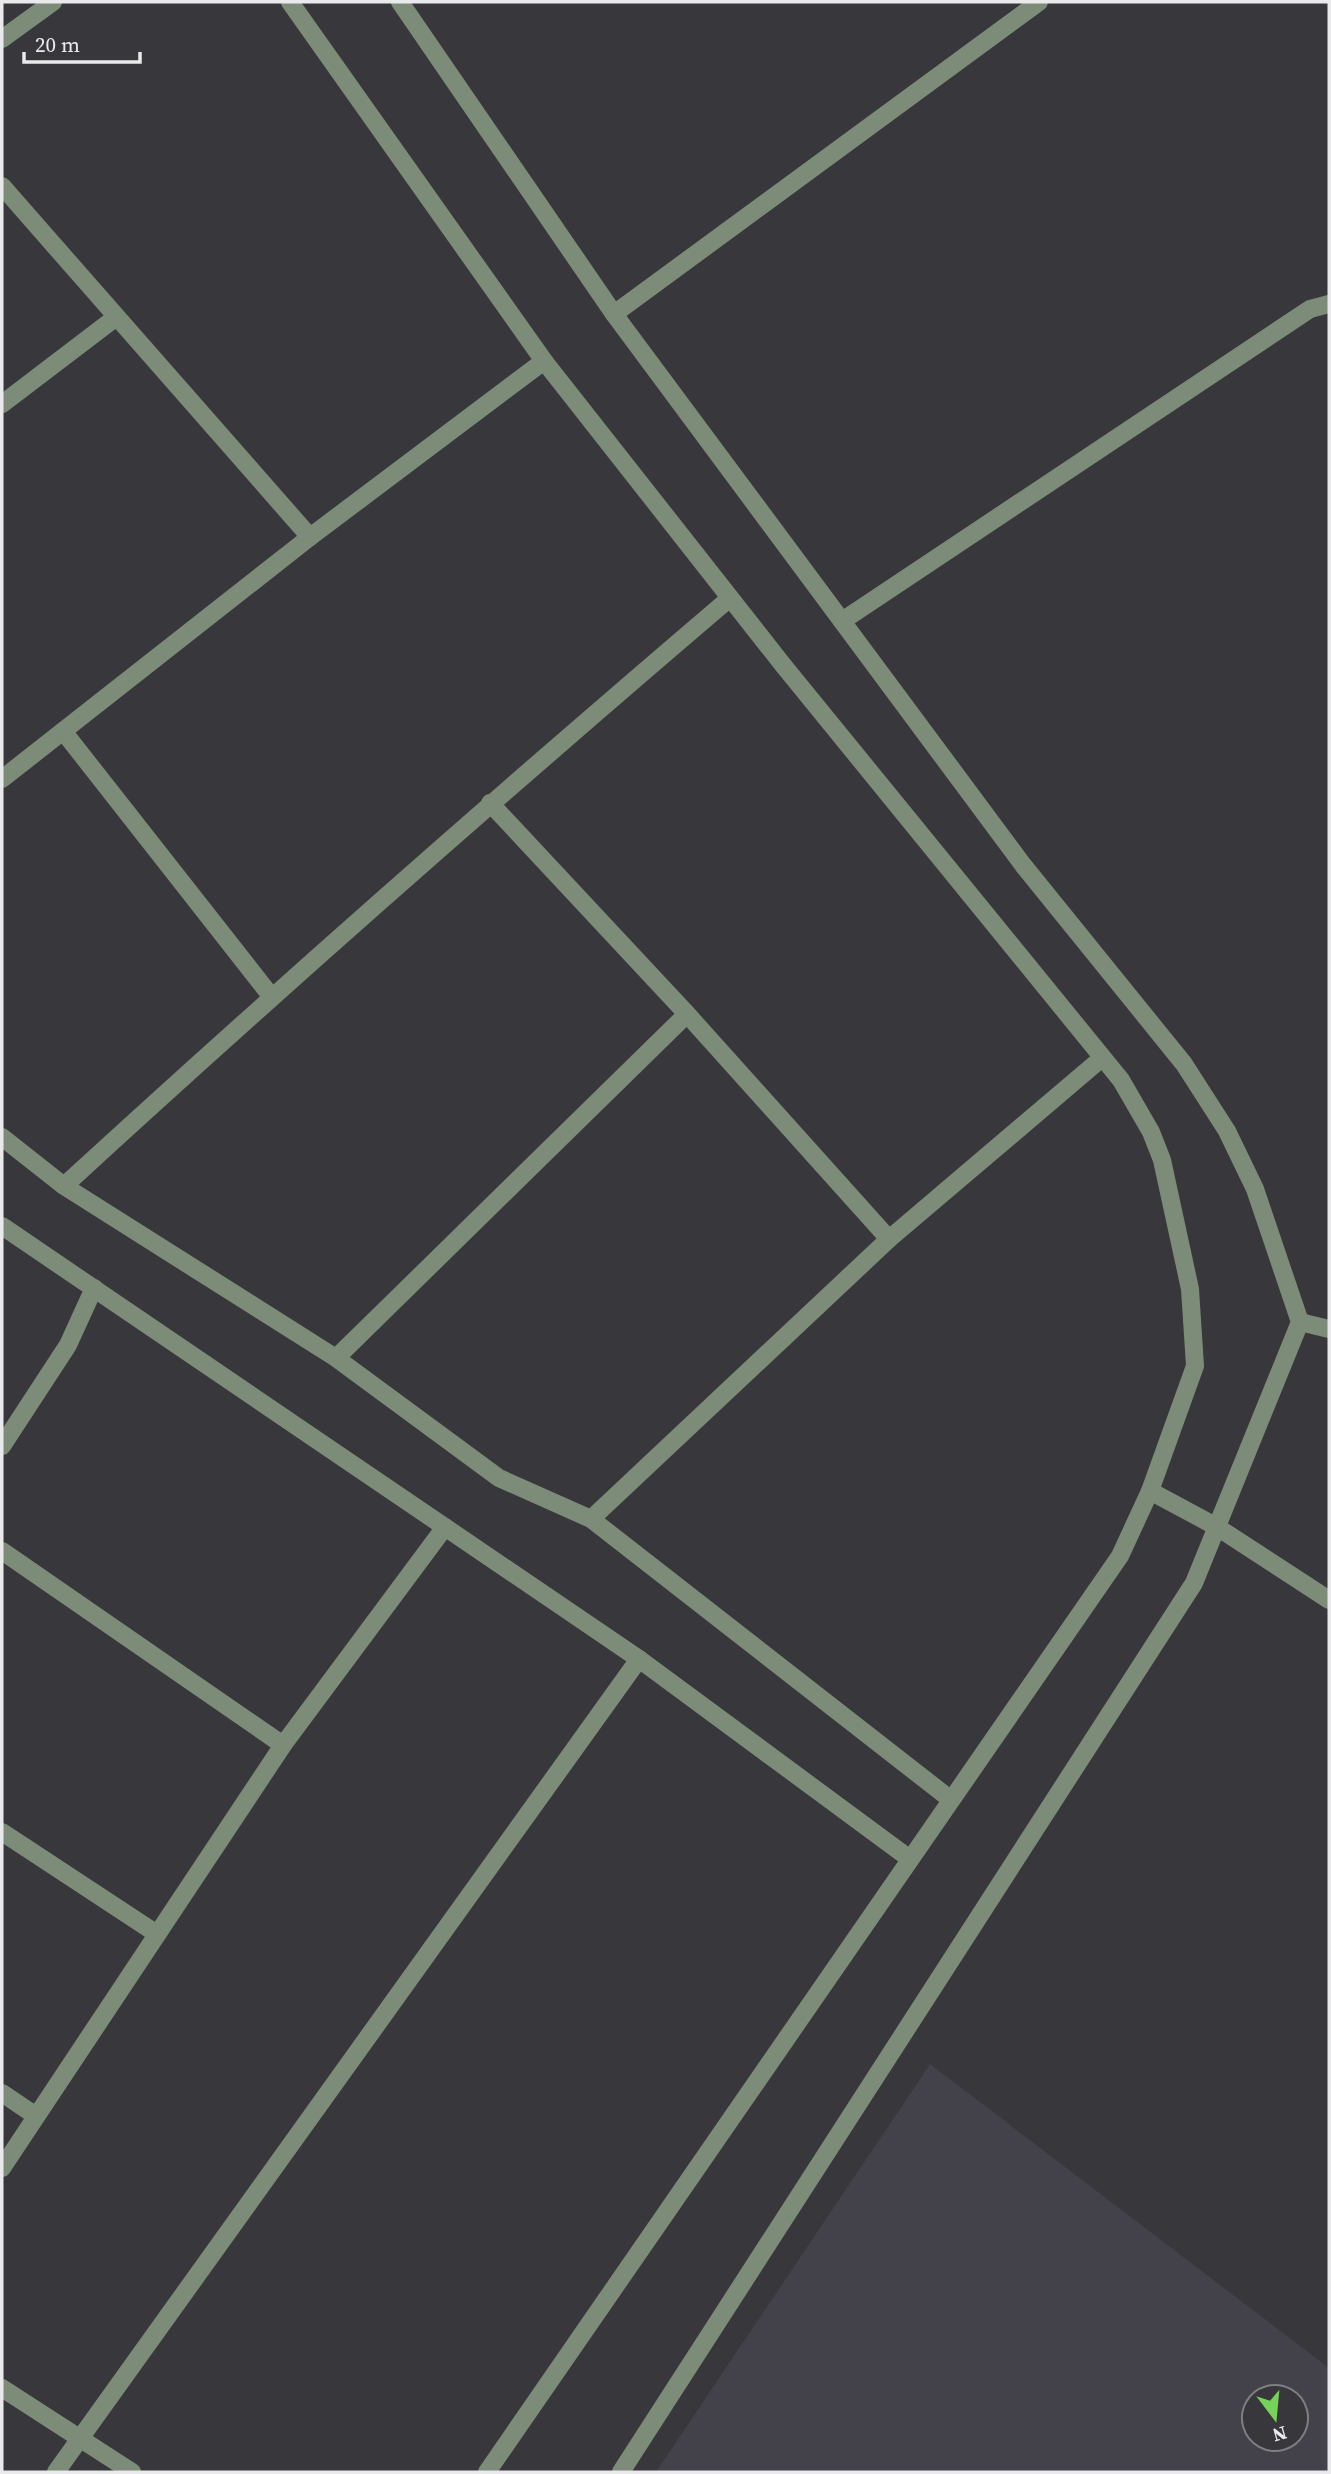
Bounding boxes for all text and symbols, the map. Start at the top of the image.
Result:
scale bar [24,21,140,65]
text: 20 m [35,30,80,59]
north arrow [1240,2383,1310,2453]
text: N [1269,2420,1290,2449]

